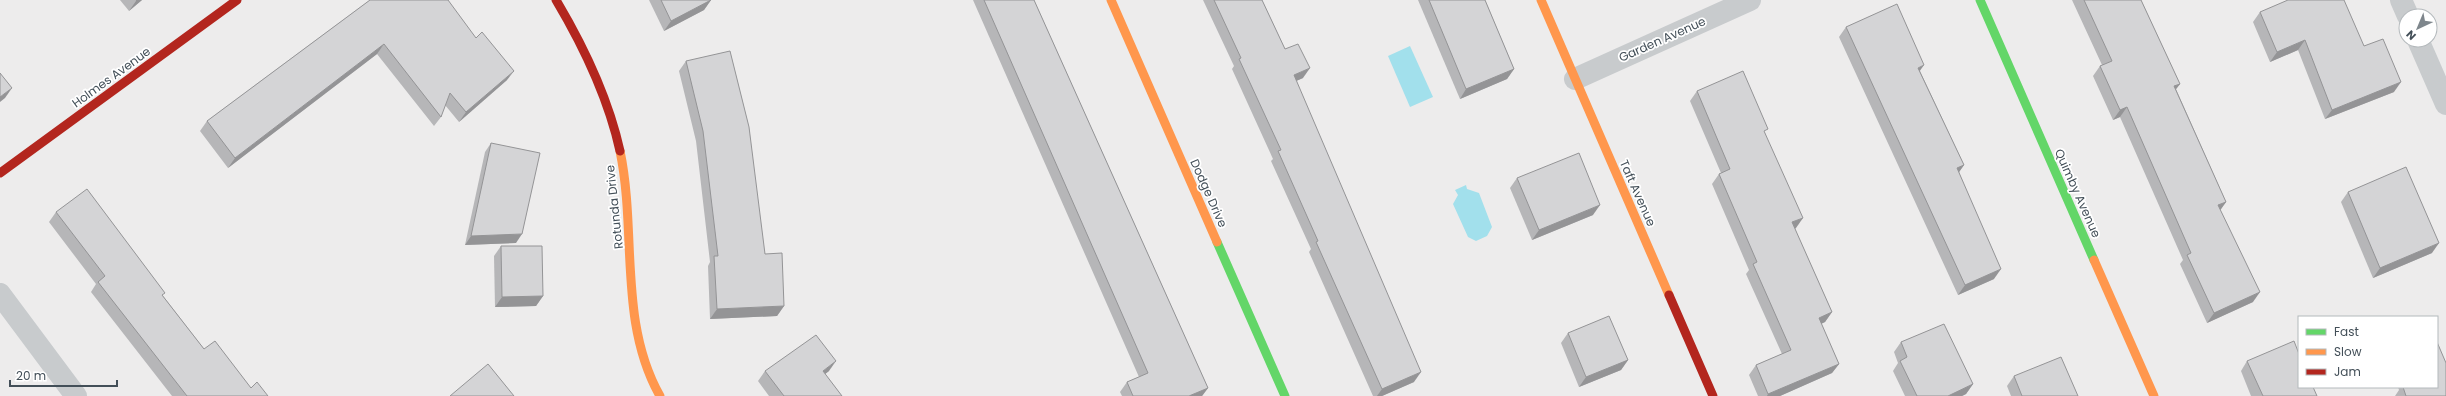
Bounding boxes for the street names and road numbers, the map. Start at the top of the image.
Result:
street label: Garden Avenue [1616,12,1708,66]
street label: Holmes Avenue [68,43,154,111]
street label: Quimby Avenue [2051,146,2105,240]
street label: Dodge Drive [1186,156,1232,230]
street label: Taft Avenue [1616,157,1660,229]
street label: Rotunda Drive [601,164,627,250]

